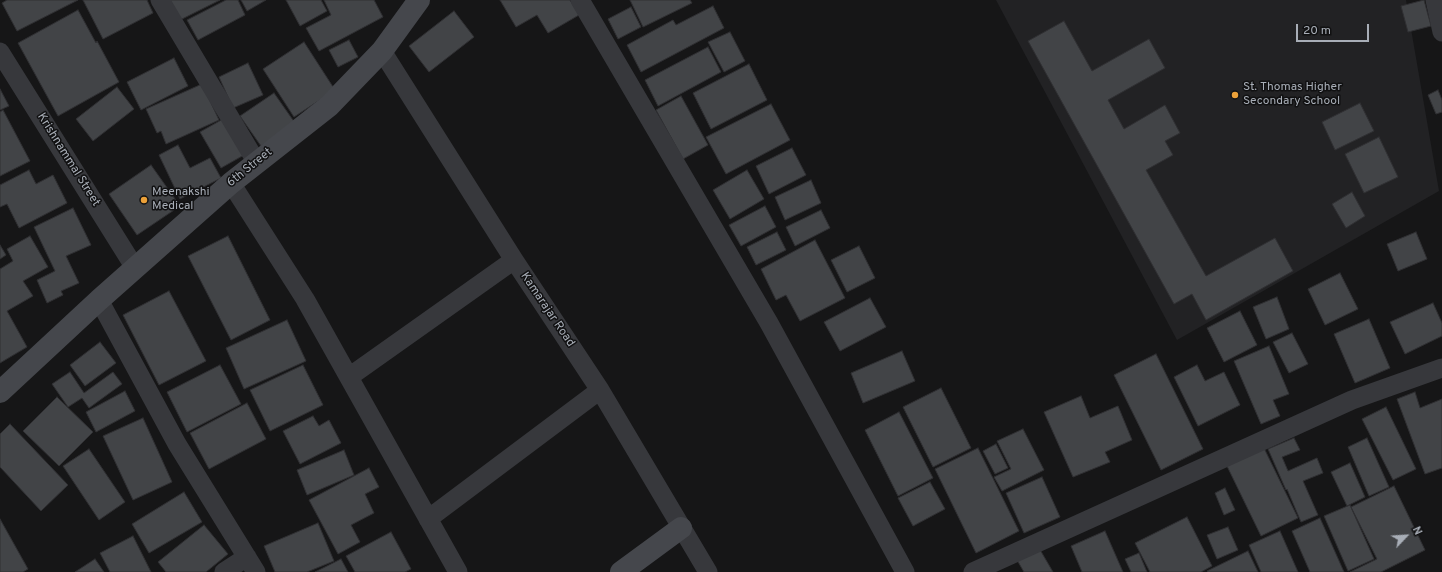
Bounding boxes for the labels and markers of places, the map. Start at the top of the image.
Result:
place label: St. Thomas Higher Secondary School [1243,81,1342,109]
marker: St. Thomas Higher Secondary School [1230,90,1240,100]
place label: Meenakshi Medical [152,186,210,214]
marker: Meenakshi Medical [139,195,149,205]

